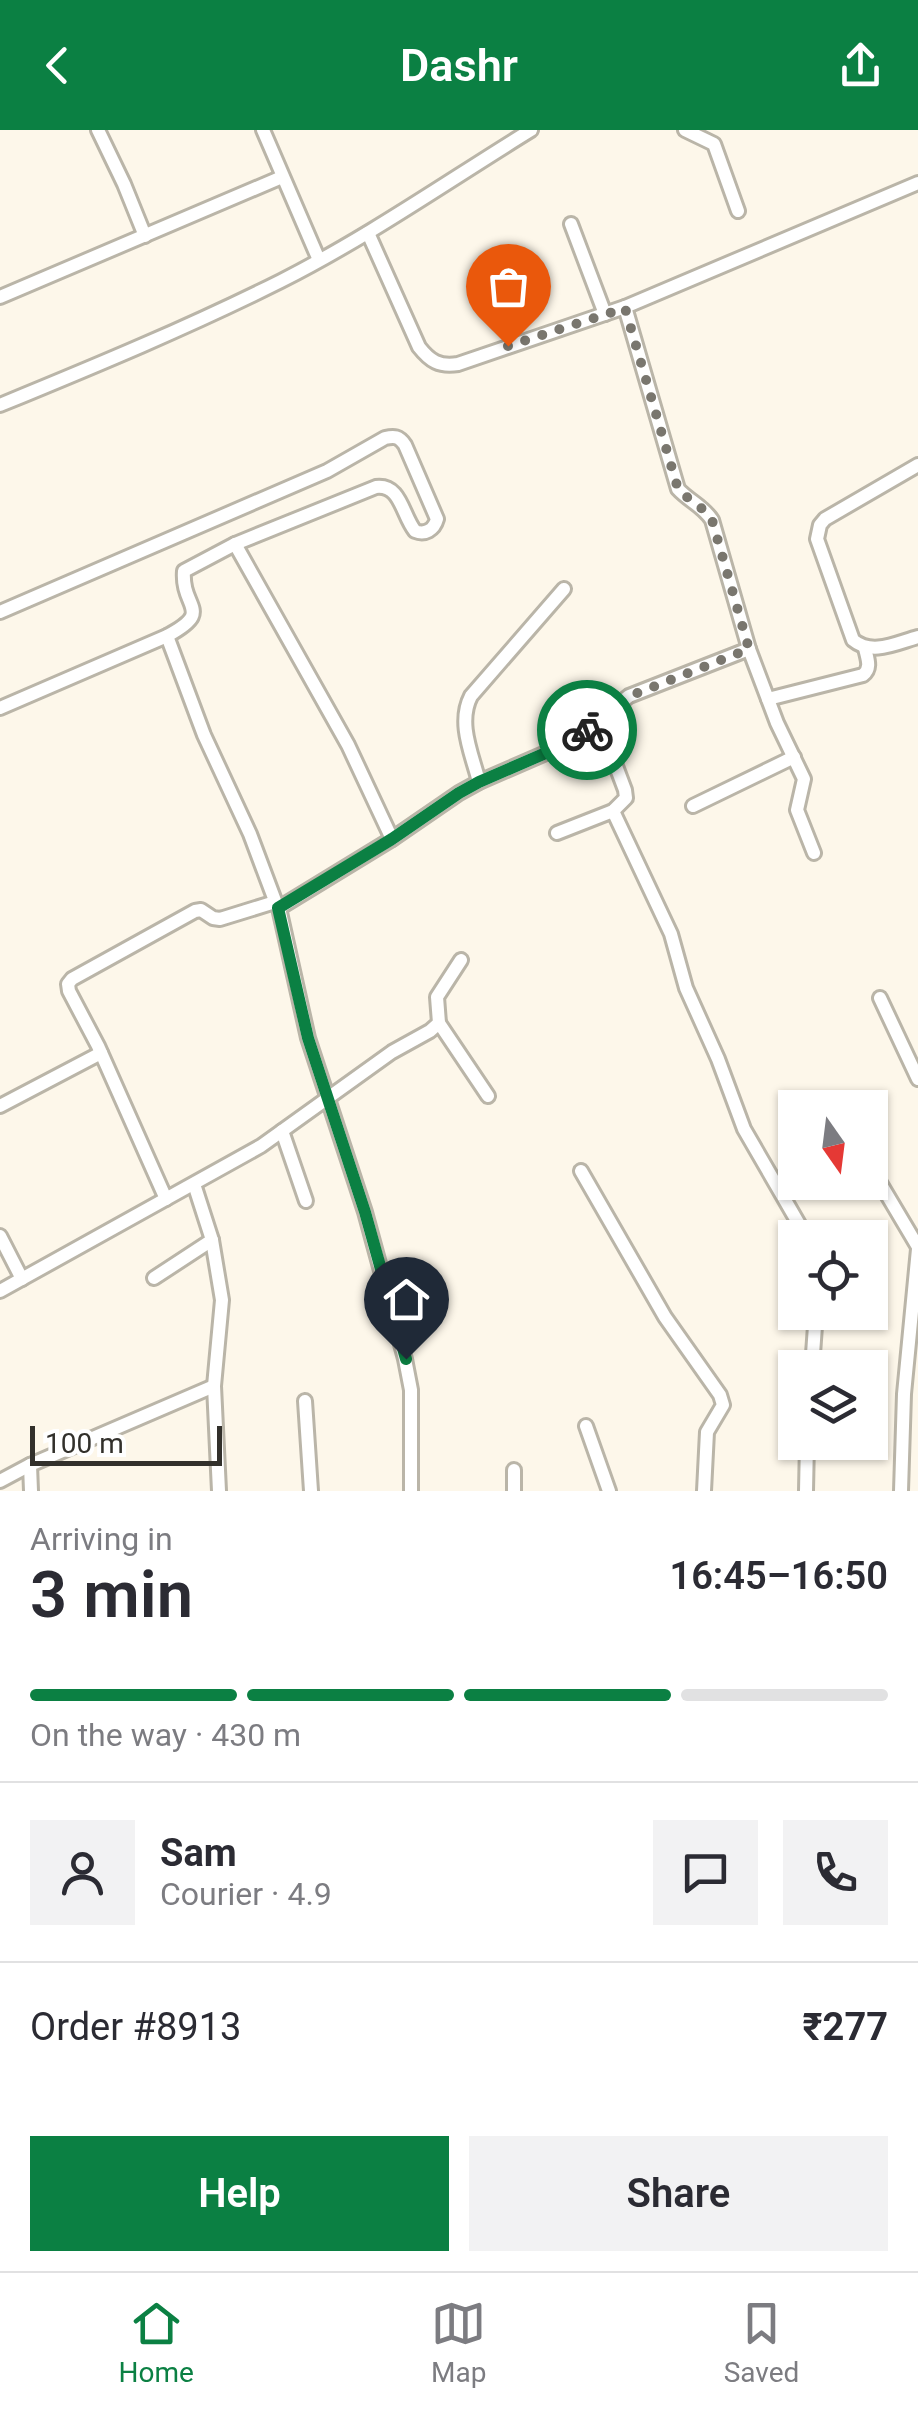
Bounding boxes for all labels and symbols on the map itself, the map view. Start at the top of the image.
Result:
pin [466,244,551,347]
courier [537,680,637,780]
north arrow [778,1090,888,1200]
pin [364,1257,449,1360]
scale bar [30,1421,222,1466]

